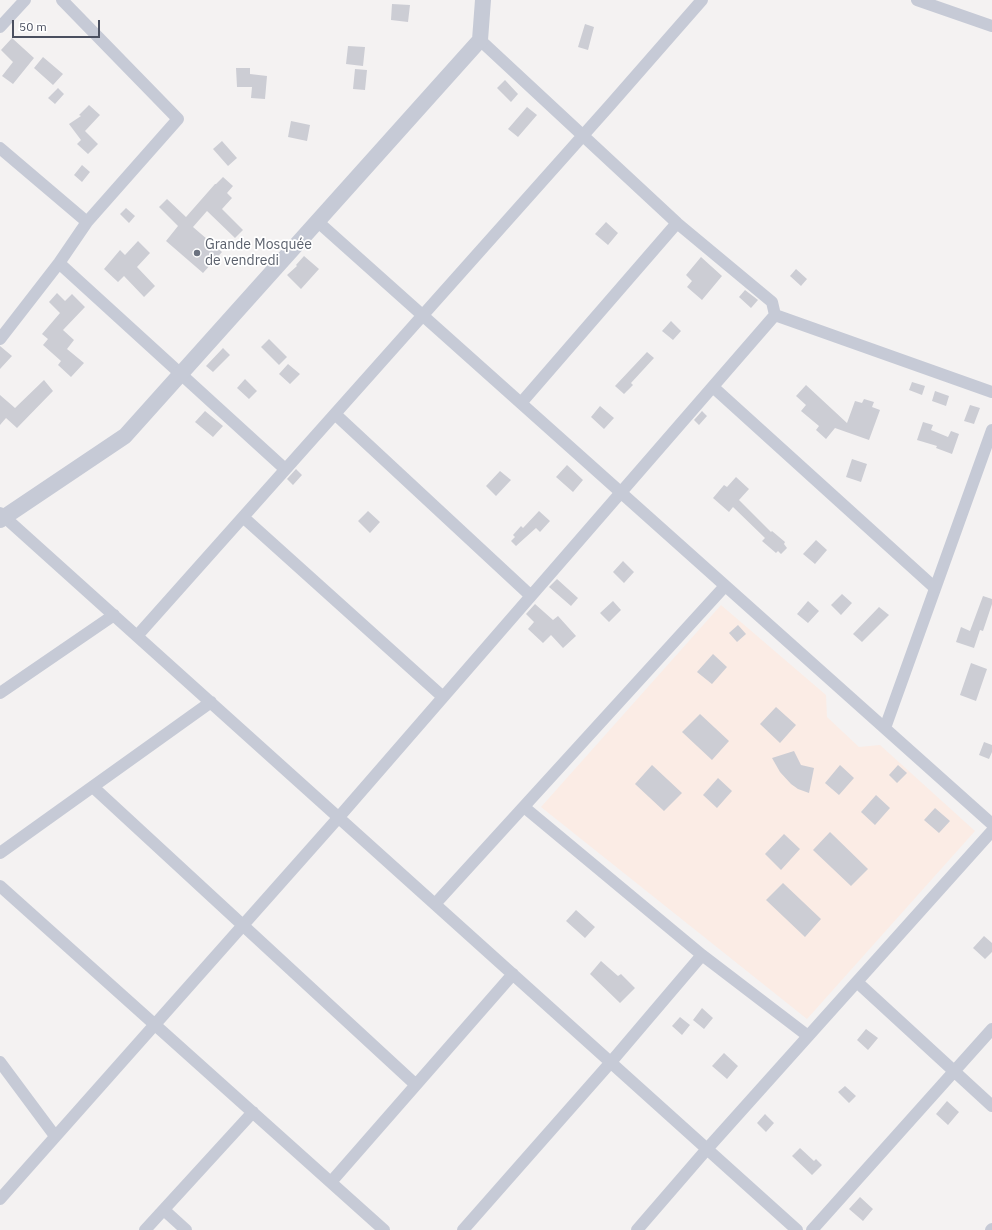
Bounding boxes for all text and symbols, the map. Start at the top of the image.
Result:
scale bar [14,12,102,38]
text: 50 m [19,19,47,34]
place label: Grande Mosquée de vendredi [205,237,312,270]
marker: Grande Mosquée de vendredi [192,248,202,258]

